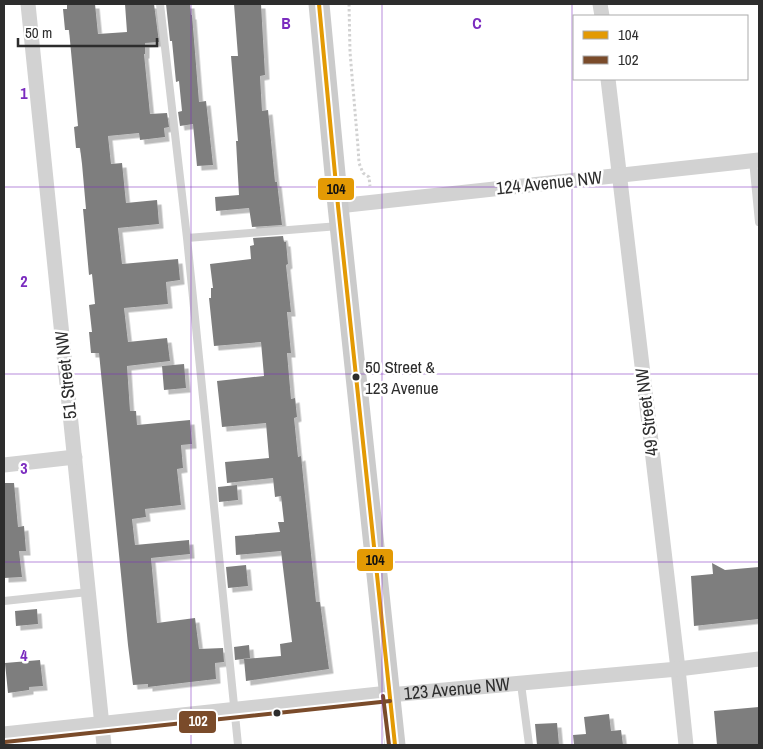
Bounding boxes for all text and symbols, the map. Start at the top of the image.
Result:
text: B [281,12,291,34]
text: C [472,12,482,34]
scale bar [18,15,156,47]
legend [573,15,748,80]
text: 50 m [25,22,52,43]
text: 104 [618,24,639,45]
text: 102 [618,49,639,70]
text: 1 [20,82,28,104]
street label: 124 Avenue NW [495,165,603,200]
line badge: 104 [317,177,355,201]
text: 104 [326,180,346,198]
text: 2 [20,270,28,292]
street label: 51 Street NW [48,330,83,420]
place label: 50 Street & 123 Avenue [365,355,439,399]
street label: 49 Street NW [629,367,664,458]
marker: 50 Street & 123 Avenue [351,372,361,382]
text: 3 [20,457,28,479]
line badge: 104 [356,548,394,572]
text: 104 [365,551,385,569]
text: 4 [20,644,28,666]
street label: 123 Avenue NW [403,671,511,706]
unlabelled marker [272,708,282,718]
line badge: 102 [178,710,217,734]
text: 102 [188,712,208,730]

